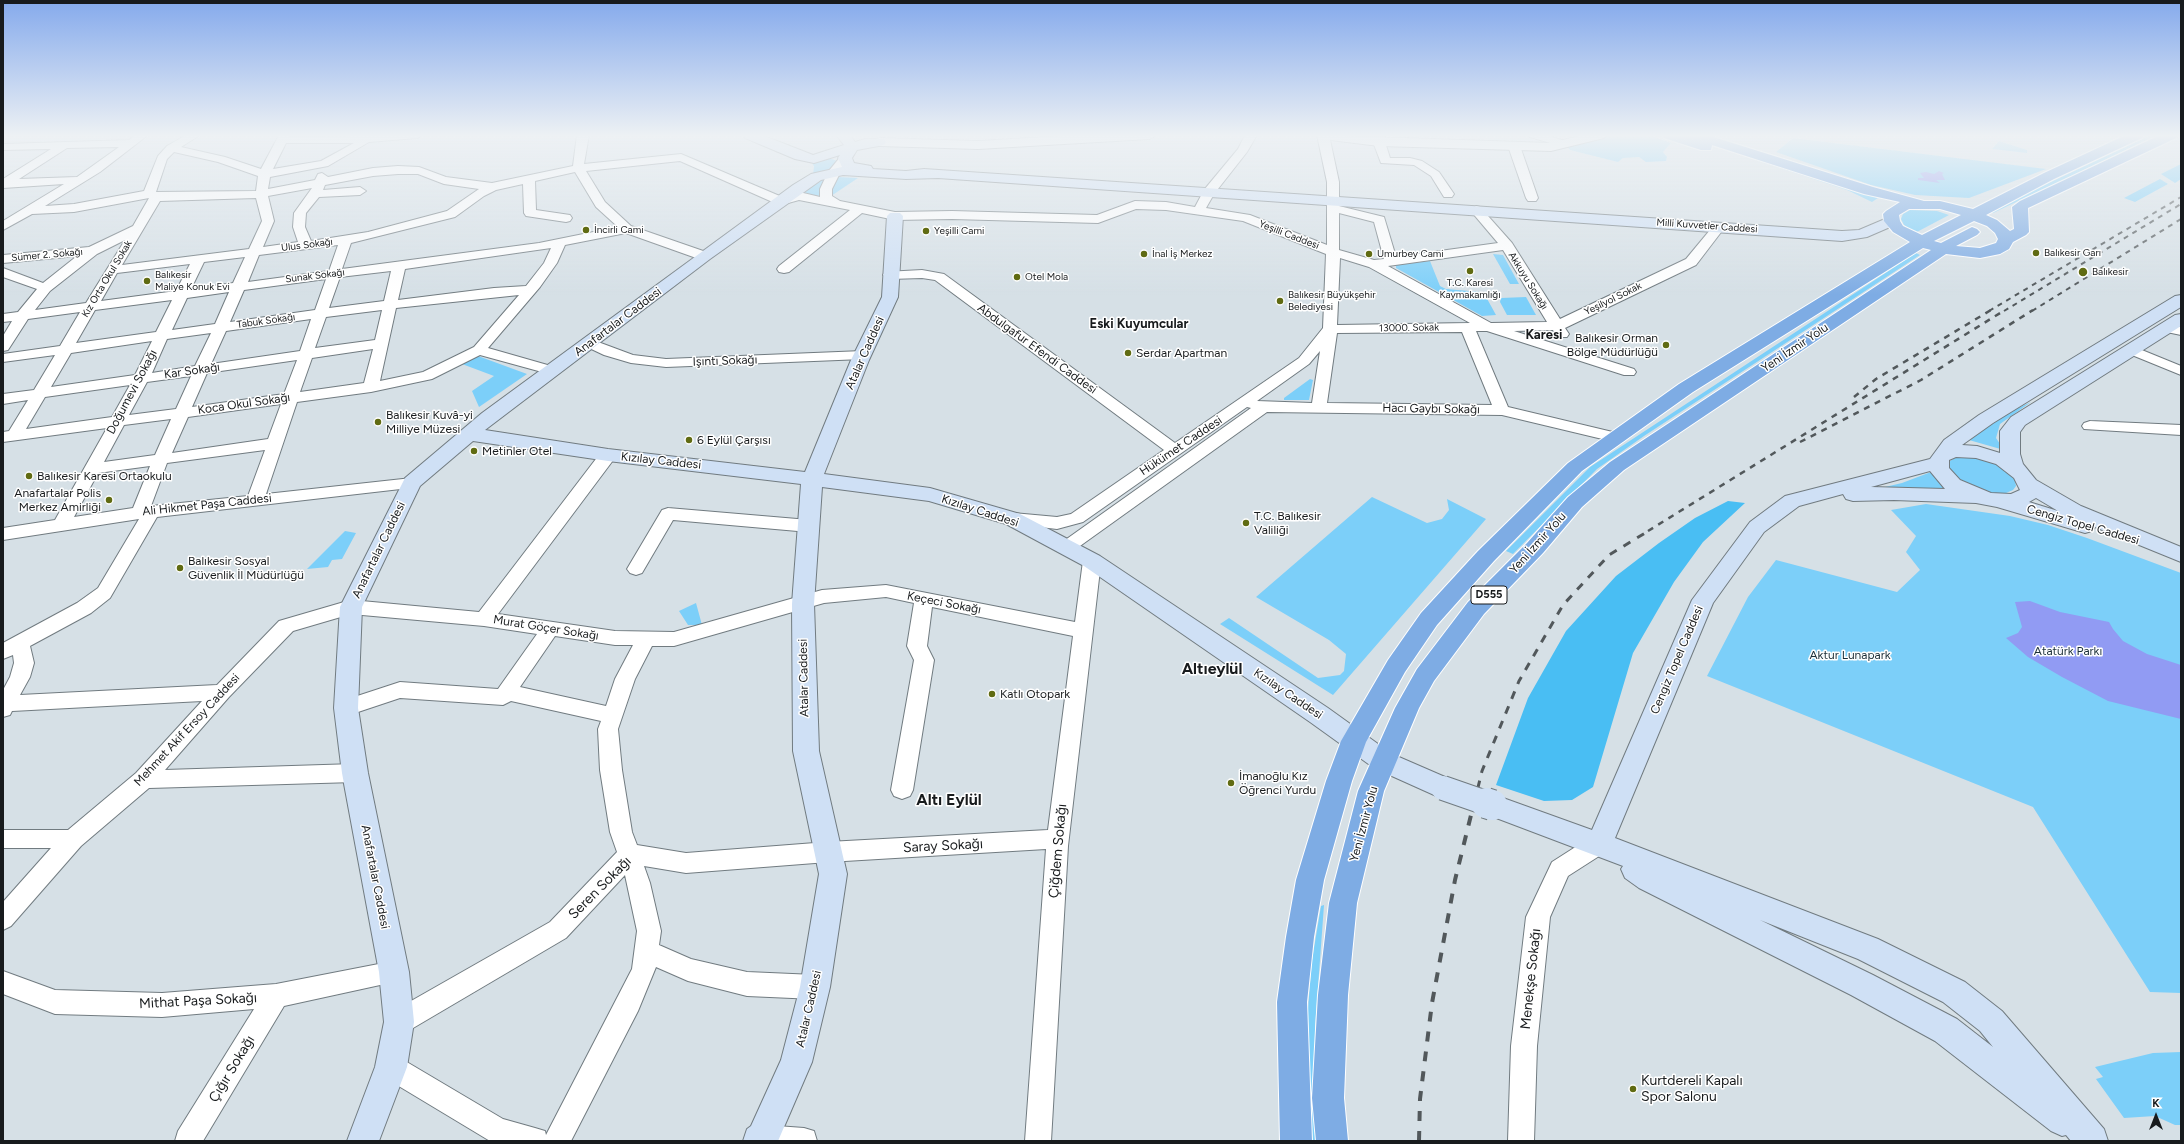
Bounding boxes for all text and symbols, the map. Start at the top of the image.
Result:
street label: Milli Kuvvetler Caddesi [1656,216,1758,236]
street label: Yeşilli Caddesi [1257,218,1321,252]
place label: İncirli Cami [594,224,644,236]
marker: İncirli Cami [581,225,591,235]
place label: Yeşilli Cami [934,225,984,237]
marker: Yeşilli Cami [921,226,931,236]
street label: Ulus Sokağı [280,236,334,254]
street label: Kız Orta Okul Sokak [79,238,135,320]
street label: Sümer 2. Sokağı [11,246,83,264]
place label: Balıkesir Garı [2044,247,2101,259]
place label: İnal İş Merkez [1152,248,1212,260]
place label: Umurbey Cami [1377,248,1444,260]
marker: Balıkesir Garı [2031,248,2041,258]
marker: İnal İş Merkez [1139,249,1149,259]
marker: Umurbey Cami [1364,249,1374,259]
street label: Akkuyu Sokağı [1506,250,1550,312]
street label: Sunak Sokağı [285,266,345,286]
marker: T.C. Karesi Kaymakamlığı [1465,266,1475,276]
marker: Balıkesir [2077,266,2089,278]
place label: Balıkesir [2092,266,2128,278]
place label: Balıkesir Maliye Konuk Evi [155,269,230,292]
place label: Otel Mola [1025,271,1068,283]
marker: Otel Mola [1012,272,1022,282]
marker: Balıkesir Maliye Konuk Evi [142,276,152,286]
place label: T.C. Karesi Kaymakamlığı [1440,277,1500,300]
street label: Yeşilyol Sokak [1582,280,1644,318]
street label: Anafartalar Caddesi [571,284,665,360]
place label: Balıkesir Büyükşehir Belediyesi [1288,289,1376,312]
marker: Balıkesir Büyükşehir Belediyesi [1275,296,1285,306]
street label: Abdulgafur Efendi Caddesi [974,301,1100,397]
street label: Tabuk Sokağı [236,311,296,331]
street label: Atalar Caddesi [842,314,888,392]
district label: Eski Kuyumcular [1090,316,1188,332]
street label: Yeni İzmir Yolu [1759,320,1831,376]
street label: 13000. Sokak [1379,321,1439,335]
district label: Karesi [1526,327,1562,343]
place label: Balıkesir Orman Bölge Müdürlüğü [1567,331,1658,359]
marker: Balıkesir Orman Bölge Müdürlüğü [1661,340,1671,350]
place label: Serdar Apartman [1136,346,1227,360]
street label: Doğumevi Sokağı [104,347,160,437]
marker: Serdar Apartman [1123,348,1133,358]
street label: Işıntı Sokağı [692,353,758,369]
street label: Kar Sokağı [163,360,221,382]
street label: Koca Okul Sokağı [197,390,291,418]
street label: Hacı Gaybı Sokağı [1382,401,1480,417]
place label: Balıkesir Kuvâ-yi Milliye Müzesi [386,408,473,436]
street label: Hükümet Caddesi [1137,413,1225,479]
marker: Balıkesir Kuvâ-yi Milliye Müzesi [373,417,383,427]
place label: 6 Eylül Çarşısı [697,433,771,447]
marker: 6 Eylül Çarşısı [684,435,694,445]
place label: Metinler Otel [482,444,552,458]
marker: Metinler Otel [469,446,479,456]
street label: Kızılay Caddesi [620,450,702,472]
place label: Balıkesir Karesi Ortaokulu [37,469,172,483]
marker: Balıkesir Karesi Ortaokulu [24,471,34,481]
place label: Anafartalar Polis Merkez Amirliği [14,486,101,514]
street label: Ali Hikmet Paşa Caddesi [142,491,272,519]
street label: Kızılay Caddesi [939,492,1021,530]
marker: Anafartalar Polis Merkez Amirliği [104,495,114,505]
street label: Anafartalar Caddesi [349,499,409,601]
street label: Cengiz Topel Caddesi [2025,502,2141,548]
place label: T.C. Balıkesir Valiliği [1254,509,1321,537]
street label: Yeni İzmir Yolu [1507,509,1569,577]
marker: T.C. Balıkesir Valiliği [1241,518,1251,528]
place label: Balıkesir Sosyal Güvenlik İl Müdürlüğü [188,554,304,582]
marker: Balıkesir Sosyal Güvenlik İl Müdürlüğü [175,563,185,573]
road number: D555 [1471,586,1507,604]
street label: Keçeci Sokağı [906,589,982,617]
street label: Cengiz Topel Caddesi [1648,604,1706,716]
street label: Murat Göçer Sokağı [492,613,600,643]
street label: Atalar Caddesi [796,639,812,717]
park label: Atatürk Parkı [2034,644,2102,658]
park label: Aktur Lunapark [1809,648,1891,662]
district label: Altıeylül [1182,659,1242,679]
street label: Kızılay Caddesi [1251,666,1325,722]
street label: Mehmet Akif Ersoy Caddesi [131,671,243,789]
place label: Katlı Otopark [1000,687,1070,701]
marker: Katlı Otopark [987,689,997,699]
place label: İmanoğlu Kız Öğrenci Yurdu [1239,769,1316,797]
marker: İmanoğlu Kız Öğrenci Yurdu [1226,778,1236,788]
street label: Yeni İzmir Yolu [1347,785,1381,863]
district label: Altı Eylül [916,790,982,810]
street label: Çiğdem Sokağı [1046,803,1070,899]
street label: Anafartalar Caddesi [358,824,392,930]
street label: Saray Sokağı [902,836,984,856]
street label: Seren Sokağı [565,853,635,923]
street label: Menekşe Sokağı [1517,928,1545,1030]
street label: Atalar Caddesi [793,969,825,1049]
street label: Mithat Paşa Sokağı [138,990,258,1012]
street label: Çığır Sokağı [205,1033,259,1105]
place label: Kurtdereli Kapalı Spor Salonu [1641,1073,1743,1106]
marker: Kurtdereli Kapalı Spor Salonu [1628,1084,1638,1094]
north arrow [2136,1096,2176,1136]
text: K [2152,1097,2160,1110]

